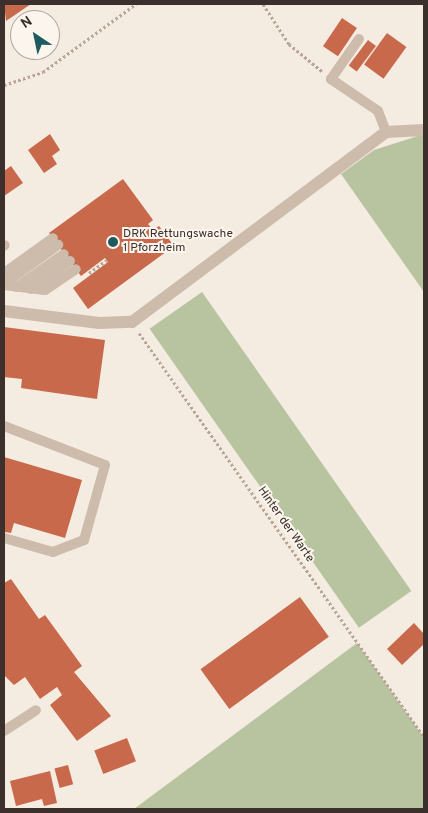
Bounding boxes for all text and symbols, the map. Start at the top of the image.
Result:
north arrow [10,10,60,60]
text: N [18,13,36,33]
place label: DRK Rettungswache 1 Pforzheim [123,228,233,256]
marker: DRK Rettungswache 1 Pforzheim [107,236,119,248]
street label: Hinter der Warte [253,484,317,566]

